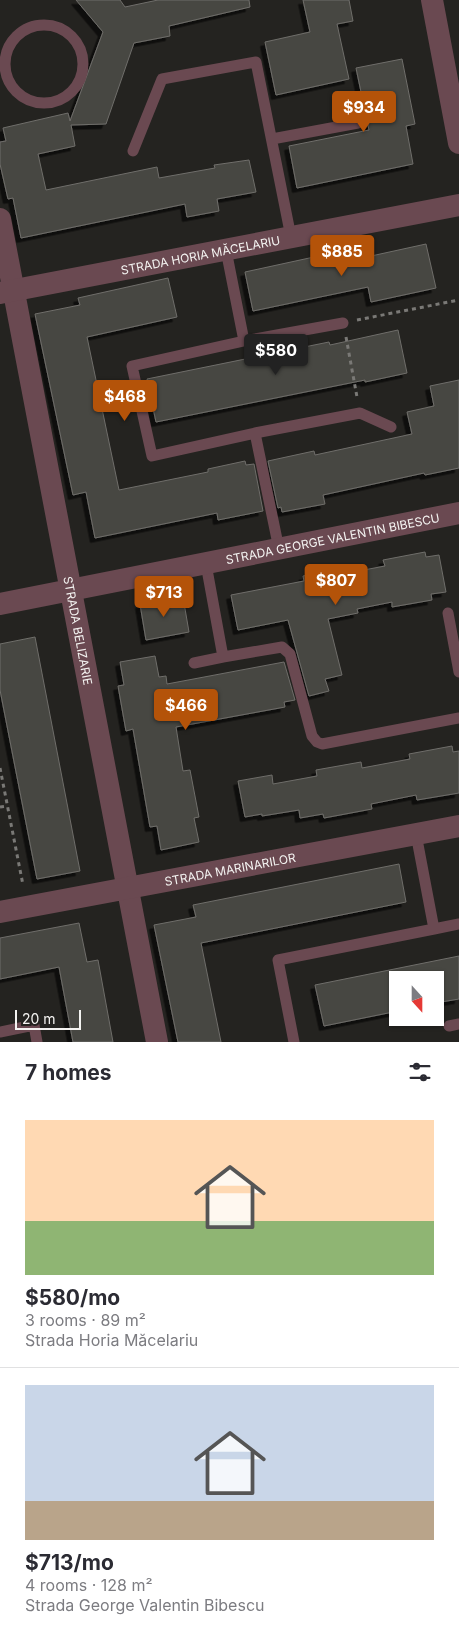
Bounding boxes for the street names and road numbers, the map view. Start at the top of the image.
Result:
street label: STRADA HORIA MĂCELARIU [119,232,281,277]
street label: STRADA GEORGE VALENTIN BIBESCU [224,510,441,567]
street label: STRADA BELIZARIE [61,575,96,686]
street label: STRADA MARINARILOR [163,849,297,889]

